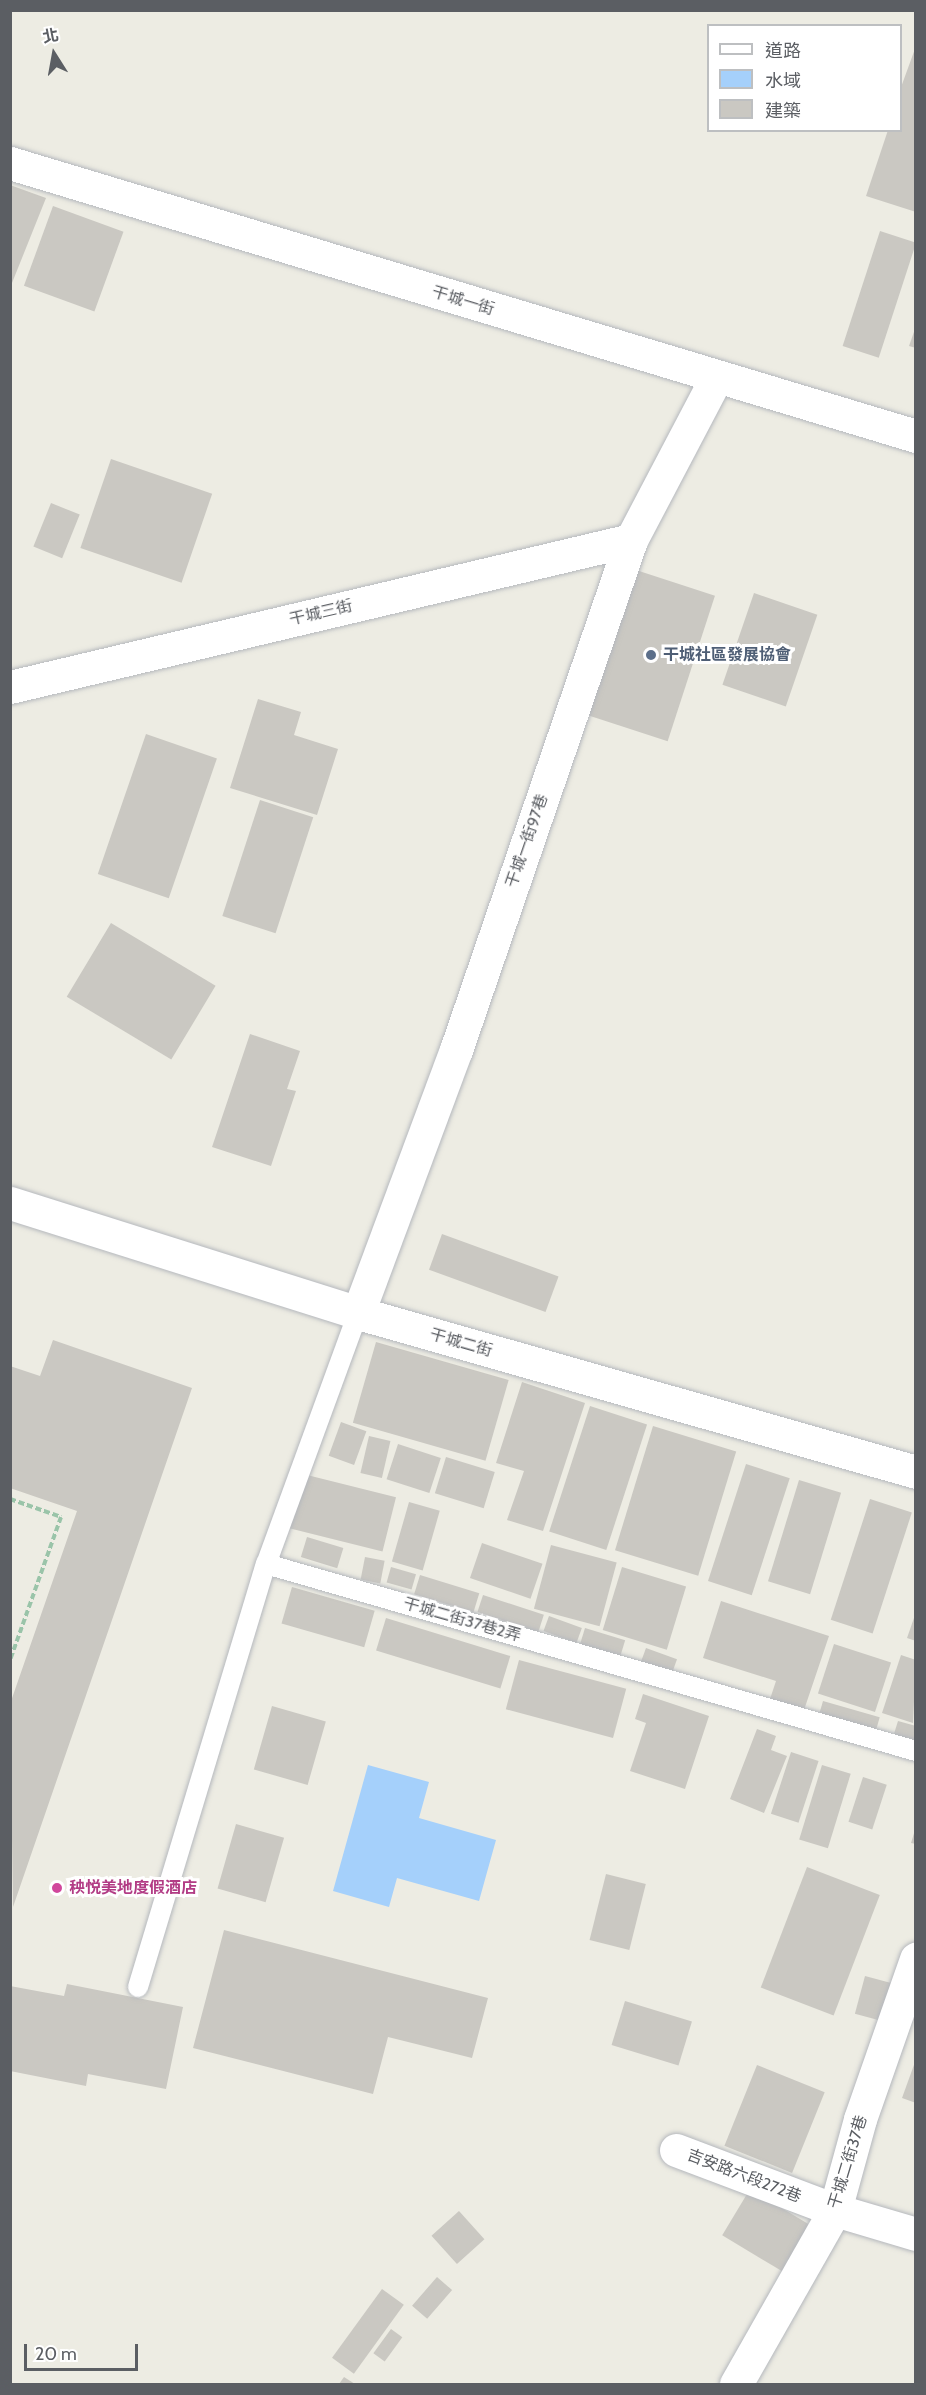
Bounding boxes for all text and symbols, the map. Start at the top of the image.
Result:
north arrow [24,24,84,84]
legend [707,24,902,132]
text: 北 [41,25,60,47]
text: 道路 [765,40,801,62]
text: 水域 [765,70,801,92]
text: 建築 [765,100,801,122]
street label: 干城一街 [430,282,496,320]
street label: 干城三街 [288,596,354,630]
place label: 干城社區發展協會 [663,645,791,665]
marker: 干城社區發展協會 [644,648,658,662]
street label: 干城一街97巷 [502,792,552,890]
street label: 干城二街 [428,1325,494,1361]
street label: 干城二街37巷2弄 [401,1594,523,1646]
place label: 秧悦美地度假酒店 [69,1878,197,1898]
marker: 秧悦美地度假酒店 [50,1881,64,1895]
street label: 干城二街37巷 [825,2113,871,2211]
street label: 吉安路六段272巷 [684,2145,804,2207]
scale bar [27,2332,141,2370]
text: 20 m [35,2343,77,2365]

